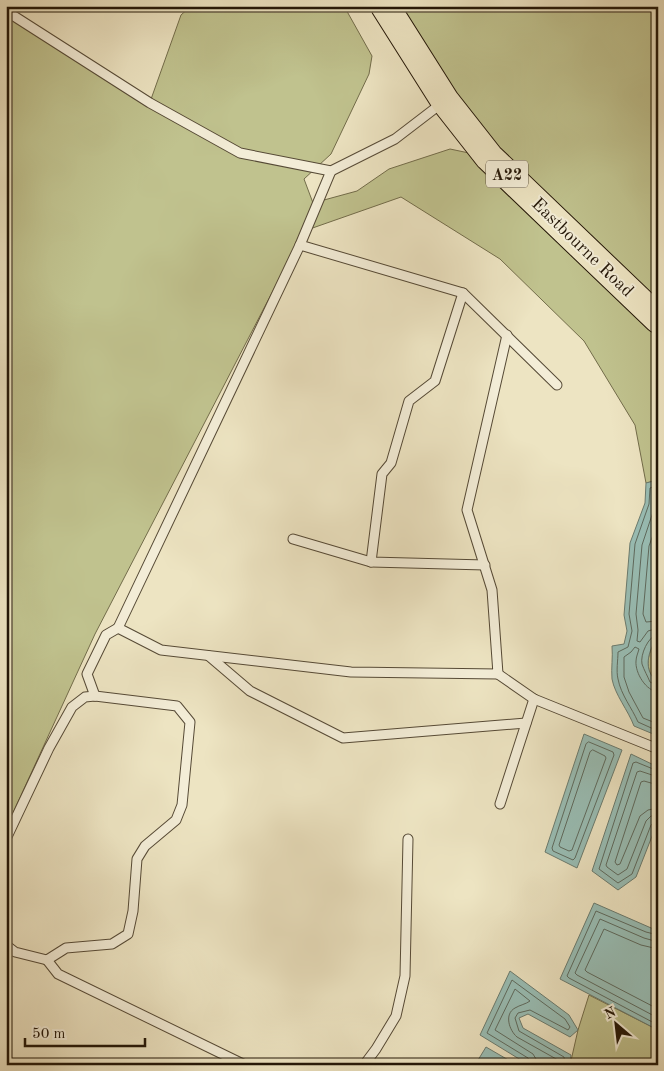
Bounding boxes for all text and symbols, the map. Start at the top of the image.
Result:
road number: A22 [486,160,528,188]
street label: Eastbourne Road [528,195,637,301]
north arrow [592,998,642,1048]
text: N [602,1005,619,1022]
scale bar [25,1016,145,1048]
text: 50 m [32,1027,66,1042]

